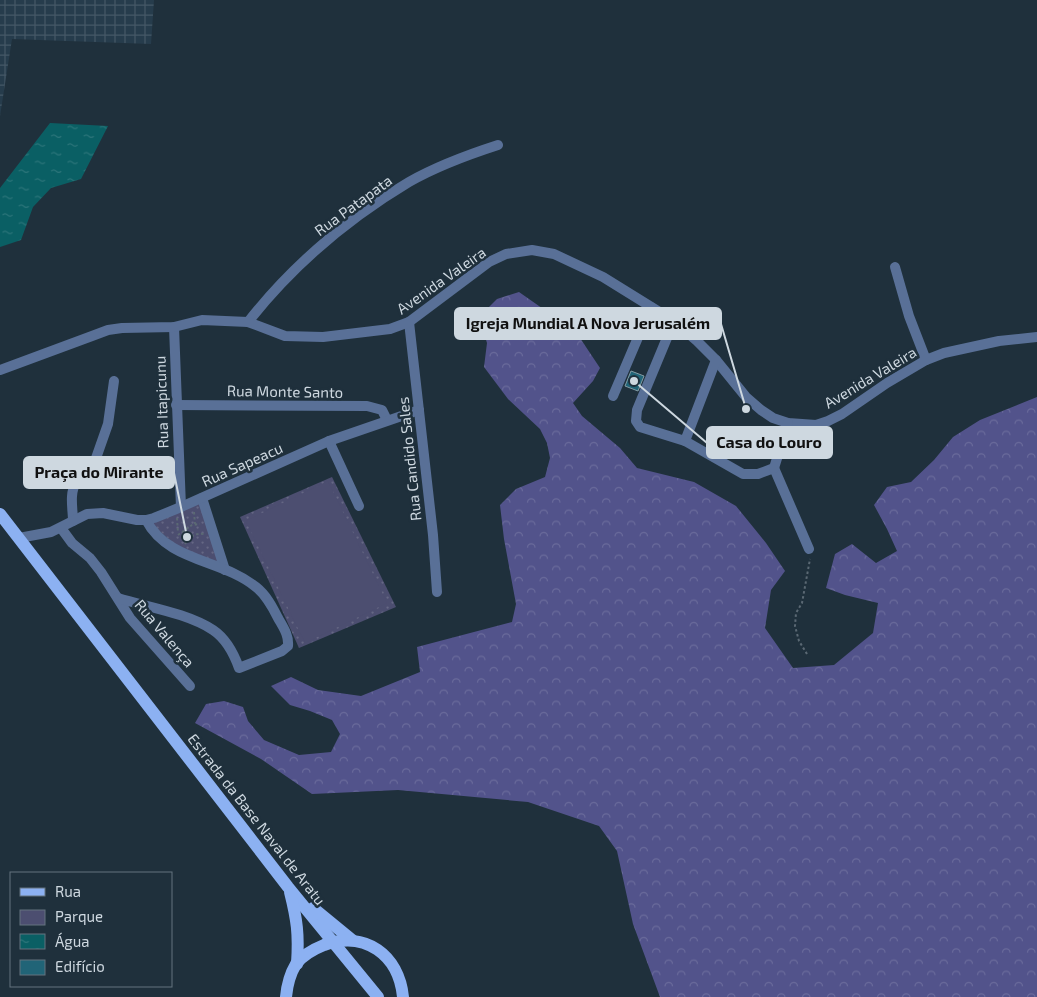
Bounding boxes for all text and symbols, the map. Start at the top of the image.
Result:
street label: Rua Patapata [311,171,395,239]
street label: Avenida Valeira [393,243,489,317]
callout: Igreja Mundial A Nova Jerusalém [455,308,721,339]
text: Igreja Mundial A Nova Jerusalém [466,313,710,332]
street label: Avenida Valeira [821,342,919,412]
street label: Rua Itapicunu [150,355,172,449]
street label: Rua Monte Santo [227,381,343,401]
street label: Rua Candido Sales [394,396,424,522]
callout: Casa do Louro [707,427,832,458]
text: Casa do Louro [716,432,822,451]
street label: Rua Sapeacu [199,438,285,490]
callout: Praça do Mirante [24,457,174,488]
text: Praça do Mirante [34,462,164,483]
street label: Rua Valença [131,596,199,671]
street label: Estrada da Base Naval de Aratu [184,730,330,908]
legend [10,872,172,987]
text: Rua [55,882,81,900]
text: Parque [55,907,103,925]
text: Água [55,932,90,950]
text: Edifício [55,957,105,975]

